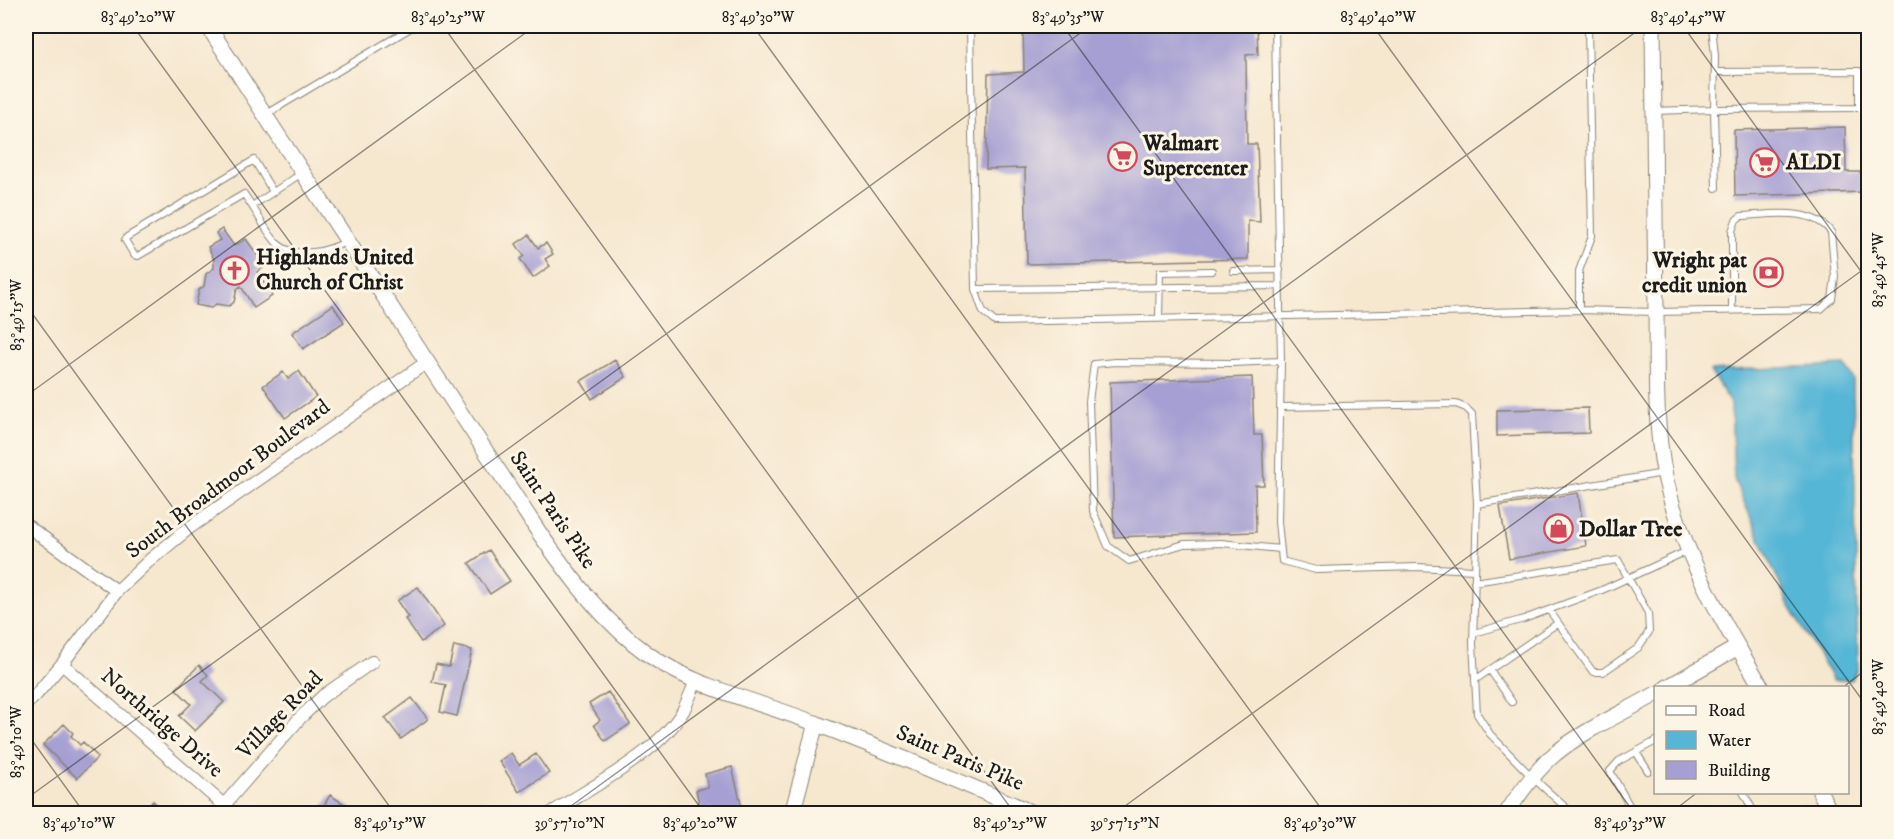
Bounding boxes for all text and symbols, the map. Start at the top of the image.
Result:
text: 83°49'20"W [101,8,176,27]
text: 83°49'25"W [411,8,485,27]
text: 83°49'30"W [722,8,795,27]
text: 83°49'35"W [1032,8,1104,27]
text: 83°49'40"W [1340,8,1416,27]
text: 83°49'45"W [1650,8,1726,27]
place label: Walmart Supercenter [1142,130,1249,182]
supermarket icon: Walmart Supercenter [1106,140,1138,172]
supermarket icon: ALDI [1749,146,1781,178]
place label: ALDI [1785,149,1841,176]
text: 83°49'45"W [1869,232,1888,308]
place label: Highlands United Church of Christ [256,244,415,296]
place label: Wright pat credit union [1642,247,1747,299]
church icon: Highlands United Church of Christ [219,254,251,286]
bank icon: Wright pat credit union [1752,257,1784,289]
text: 83°49'15"W [7,279,26,351]
street label: South Broadmoor Boulevard [120,393,336,565]
street label: Saint Paris Pike [504,446,602,574]
shop icon: Dollar Tree [1542,513,1574,545]
place label: Dollar Tree [1579,516,1682,543]
text: 83°49'40"W [1869,659,1888,735]
street label: Northridge Drive [95,663,229,783]
street label: Village Road [231,665,329,765]
legend [1654,686,1849,794]
text: Road [1708,700,1745,722]
text: 83°49'10"W [7,705,26,778]
street label: Saint Paris Pike [892,719,1028,797]
text: Water [1707,730,1751,752]
text: Building [1708,760,1770,782]
text: 83°49'10"W [43,814,116,833]
text: 83°49'15"W [354,814,426,833]
text: 39°57'10"N [535,814,605,833]
text: 83°49'20"W [663,814,738,833]
text: 83°49'25"W [973,814,1047,833]
text: 39°57'15"N [1090,814,1160,833]
text: 83°49'30"W [1284,814,1357,833]
text: 83°49'35"W [1594,814,1666,833]

